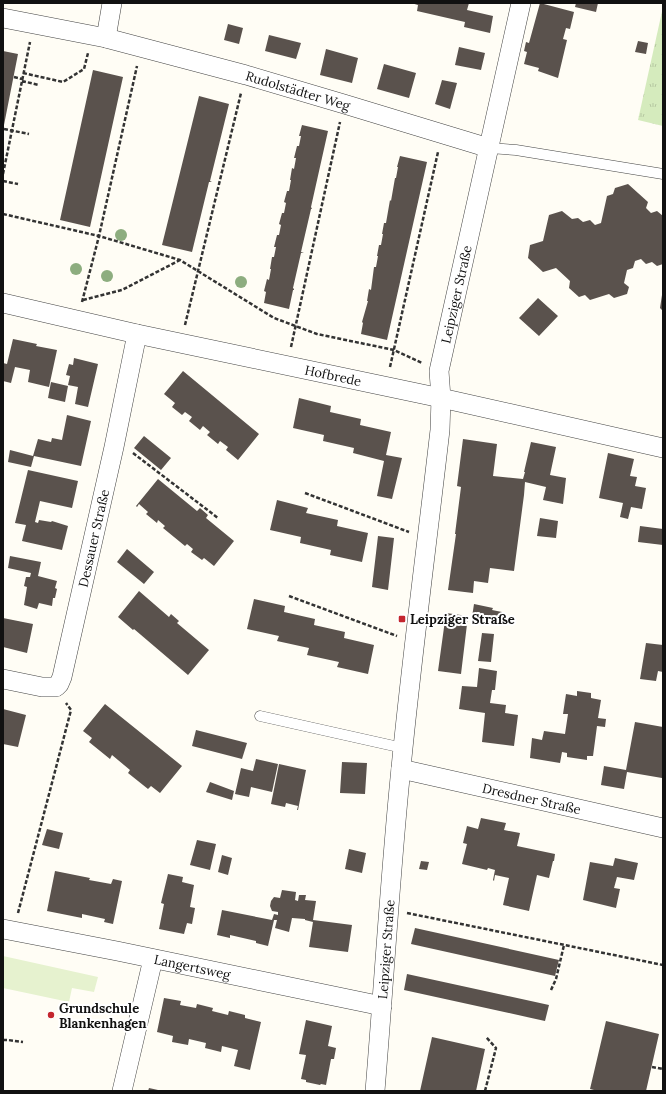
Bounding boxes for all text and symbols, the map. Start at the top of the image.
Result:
street label: Rudolstädter Weg [244,67,353,115]
street label: Leipziger Straße [437,244,476,345]
street label: Hofbrede [303,362,363,390]
street label: Dessauer Straße [75,488,113,589]
place label: Leipziger Straße [410,611,515,628]
marker: Leipziger Straße [397,614,407,624]
street label: Dresdner Straße [481,780,583,818]
street label: Leipziger Straße [374,899,398,1000]
street label: Langertsweg [152,951,233,984]
place label: Grundschule Blankenhagen [59,1000,147,1032]
marker: Grundschule Blankenhagen [46,1010,56,1020]

